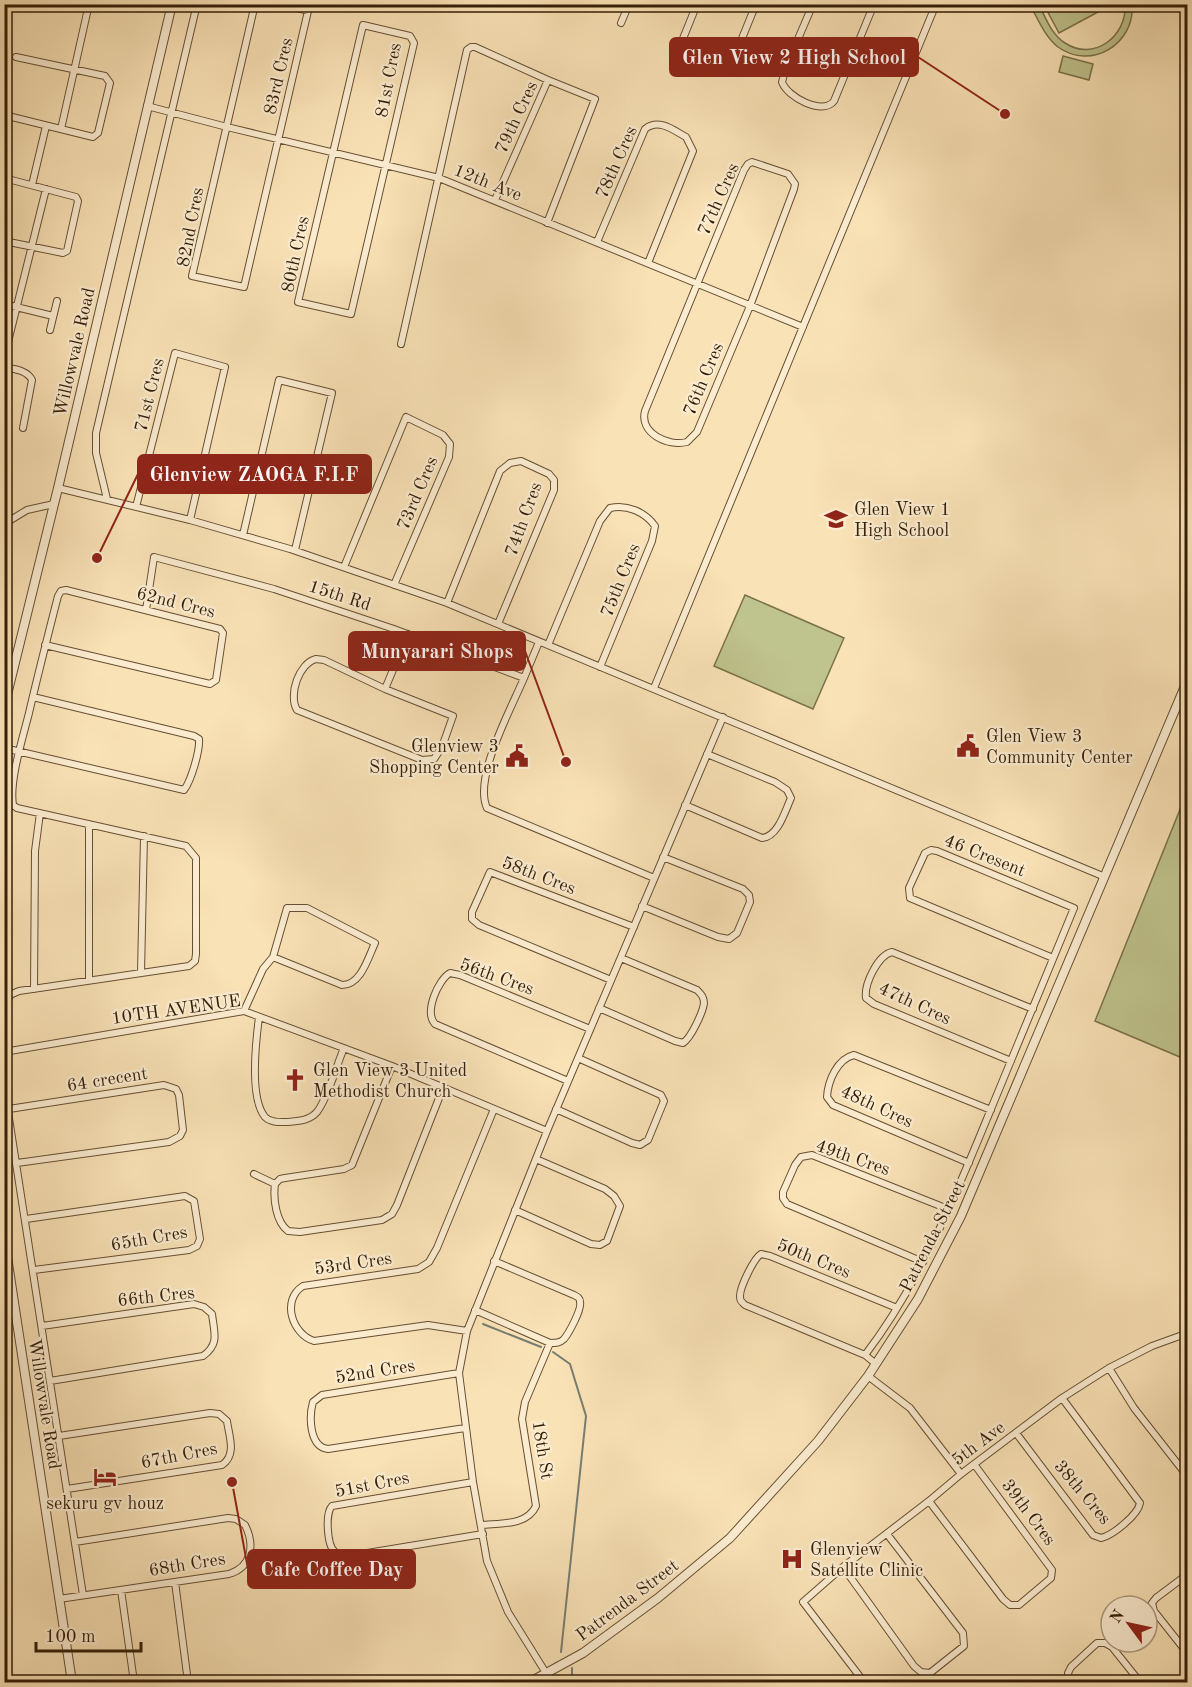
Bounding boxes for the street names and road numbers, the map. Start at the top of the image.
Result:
street label: 83rd Cres [261,36,297,116]
street label: 81st Cres [373,41,405,119]
street label: 79th Cres [492,78,542,156]
street label: 78th Cres [593,123,641,201]
street label: 77th Cres [695,160,743,238]
street label: 12th Ave [451,161,524,205]
street label: 82nd Cres [174,186,208,268]
street label: 80th Cres [279,214,313,294]
street label: Willowvale Road [51,286,99,418]
street label: 76th Cres [680,340,727,419]
street label: 71st Cres [132,356,168,434]
street label: 73rd Cres [394,454,442,533]
street label: 74th Cres [502,480,546,559]
street label: 75th Cres [598,541,644,620]
street label: 15th Rd [306,577,373,614]
street label: 62nd Cres [134,584,217,621]
street label: 46 Cresent [941,832,1028,880]
street label: 58th Cres [499,854,578,898]
street label: 56th Cres [457,955,536,999]
street label: 47th Cres [876,979,954,1029]
street label: 10TH AVENUE [110,992,242,1028]
street label: 64 crecent [65,1065,149,1095]
street label: 48th Cres [838,1082,916,1132]
street label: 49th Cres [813,1137,892,1179]
street label: Patrenda Street [897,1178,969,1295]
street label: 65th Cres [109,1223,189,1255]
street label: 50th Cres [774,1236,853,1282]
street label: 53rd Cres [313,1250,393,1278]
street label: 66th Cres [117,1284,196,1310]
street label: Willowvale Road [25,1338,63,1471]
street label: 52nd Cres [334,1357,417,1387]
street label: 5th Ave [949,1418,1008,1469]
street label: 18th St [528,1419,556,1481]
street label: 67th Cres [139,1440,219,1472]
street label: 38th Cres [1050,1457,1114,1528]
street label: 51st Cres [333,1469,411,1501]
street label: 39th Cres [998,1476,1059,1549]
street label: 68th Cres [147,1550,227,1580]
street label: Patrenda Street [573,1557,682,1645]

